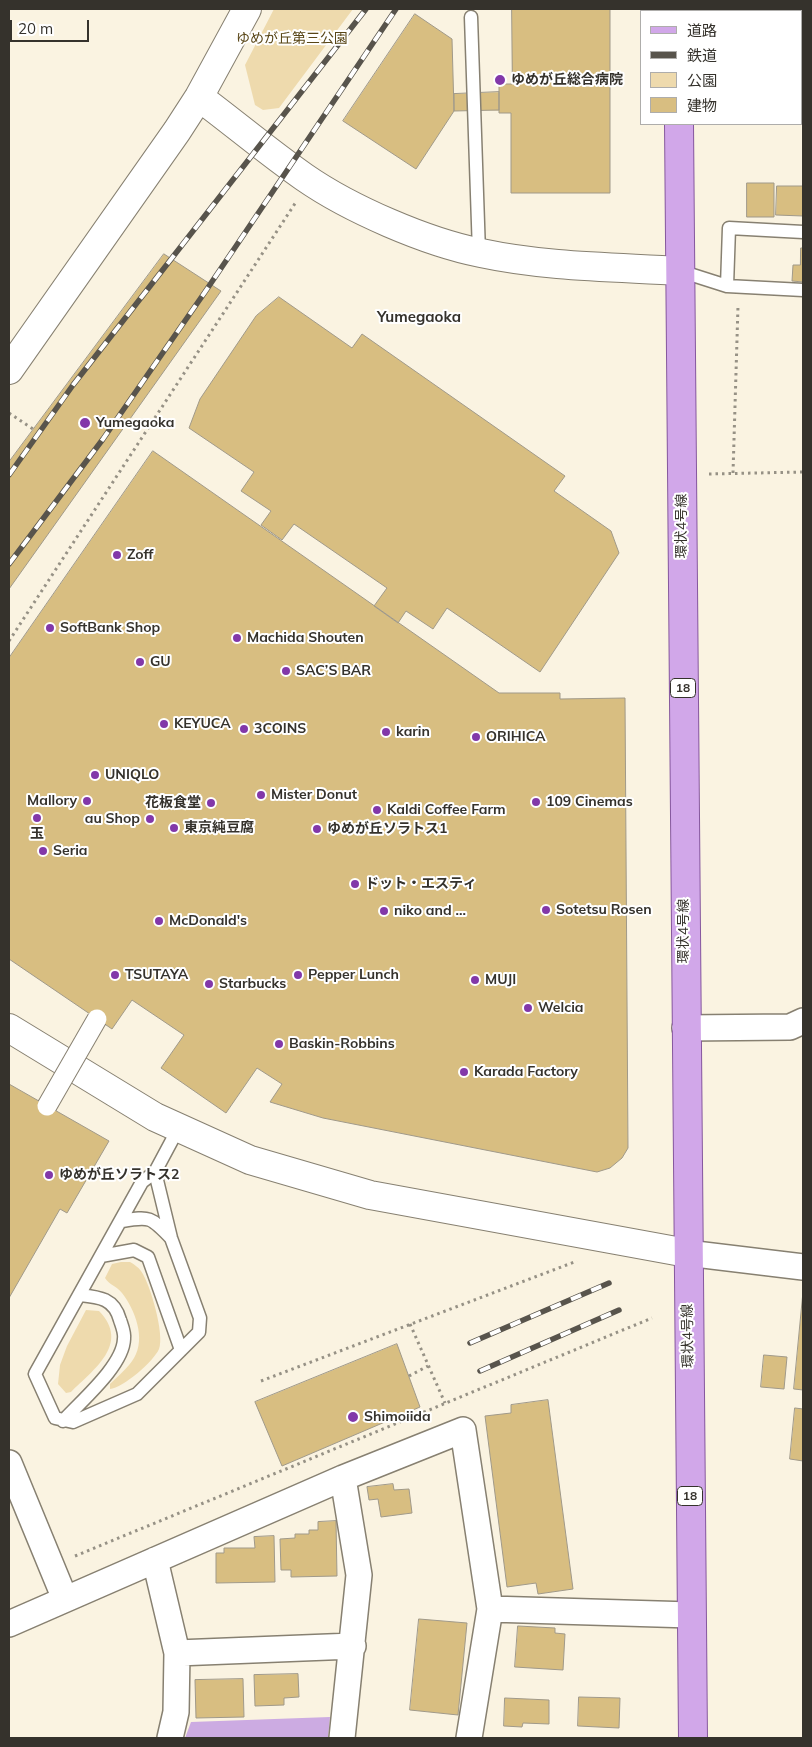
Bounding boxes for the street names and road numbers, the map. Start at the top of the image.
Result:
street label: 環状4号線 [674,494,690,558]
road number: 18 [670,678,696,698]
street label: 環状4号線 [676,899,692,963]
street label: 環状4号線 [679,1304,697,1368]
road number: 18 [678,1486,702,1505]

